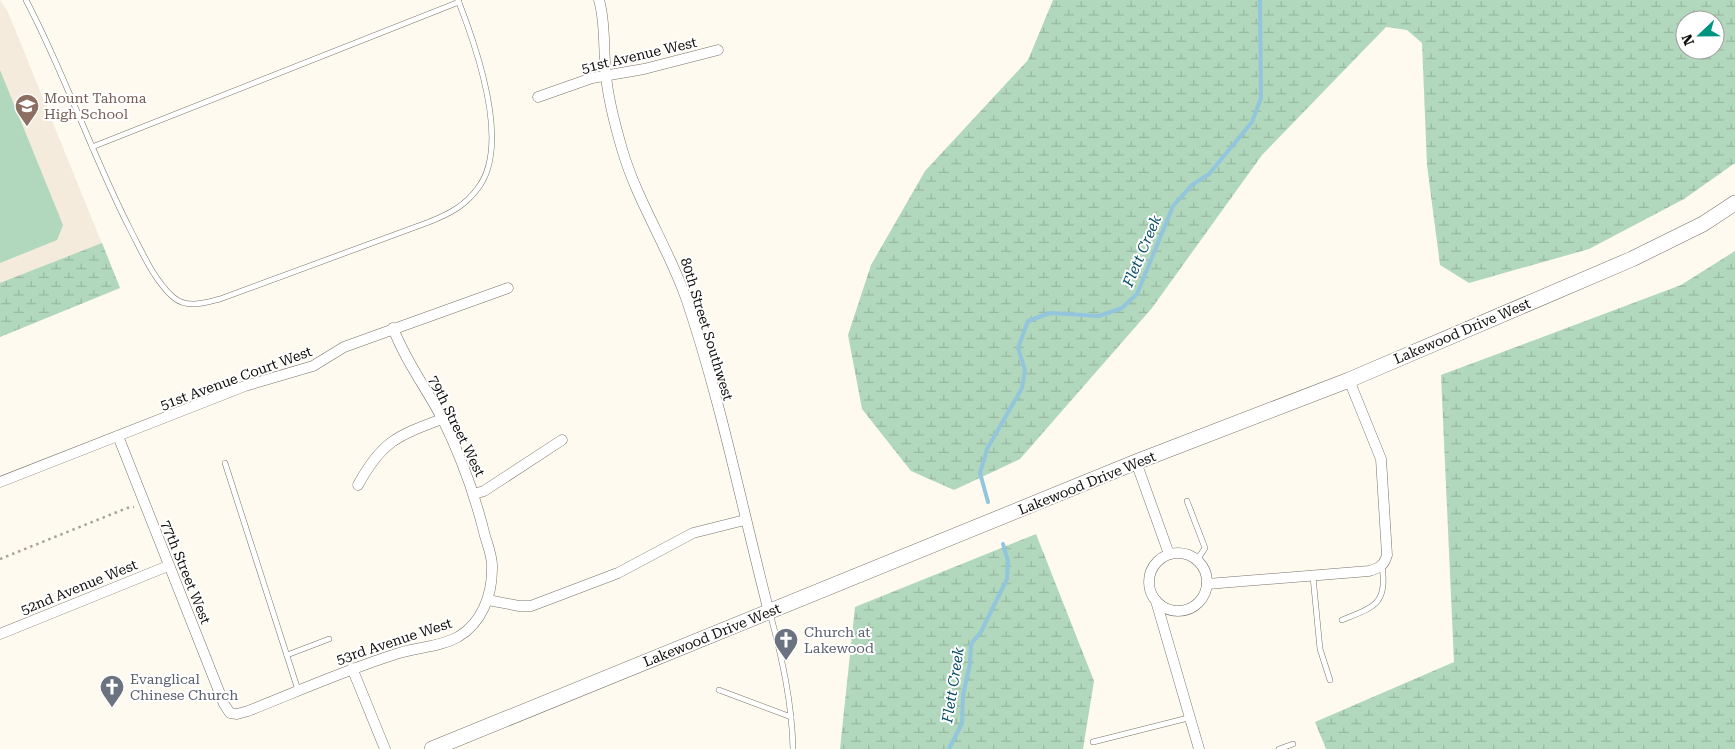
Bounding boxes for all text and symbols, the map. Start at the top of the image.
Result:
north arrow [1675,10,1725,60]
text: N [1678,32,1697,48]
street label: 51st Avenue West [580,34,698,76]
place label: Mount Tahoma High School [44,90,147,122]
school or university icon: Mount Tahoma High School [14,93,40,127]
water label: Flett Creek [1118,212,1165,290]
street label: 80th Street Southwest [678,256,736,402]
street label: Lakewood Drive West [1391,295,1533,367]
street label: 51st Avenue Court West [158,343,314,413]
street label: 79th Street West [426,373,488,479]
street label: Lakewood Drive West [1016,448,1158,518]
street label: 77th Street West [158,518,214,626]
street label: 52nd Avenue West [18,556,140,618]
street label: Lakewood Drive West [641,600,783,670]
street label: 53rd Avenue West [334,615,454,667]
place label: Church at Lakewood [804,624,874,656]
church icon: Church at Lakewood [773,627,799,661]
water label: Flett Creek [938,645,968,725]
place label: Evanglical Chinese Church [130,671,238,703]
church icon: Evanglical Chinese Church [99,674,125,708]

